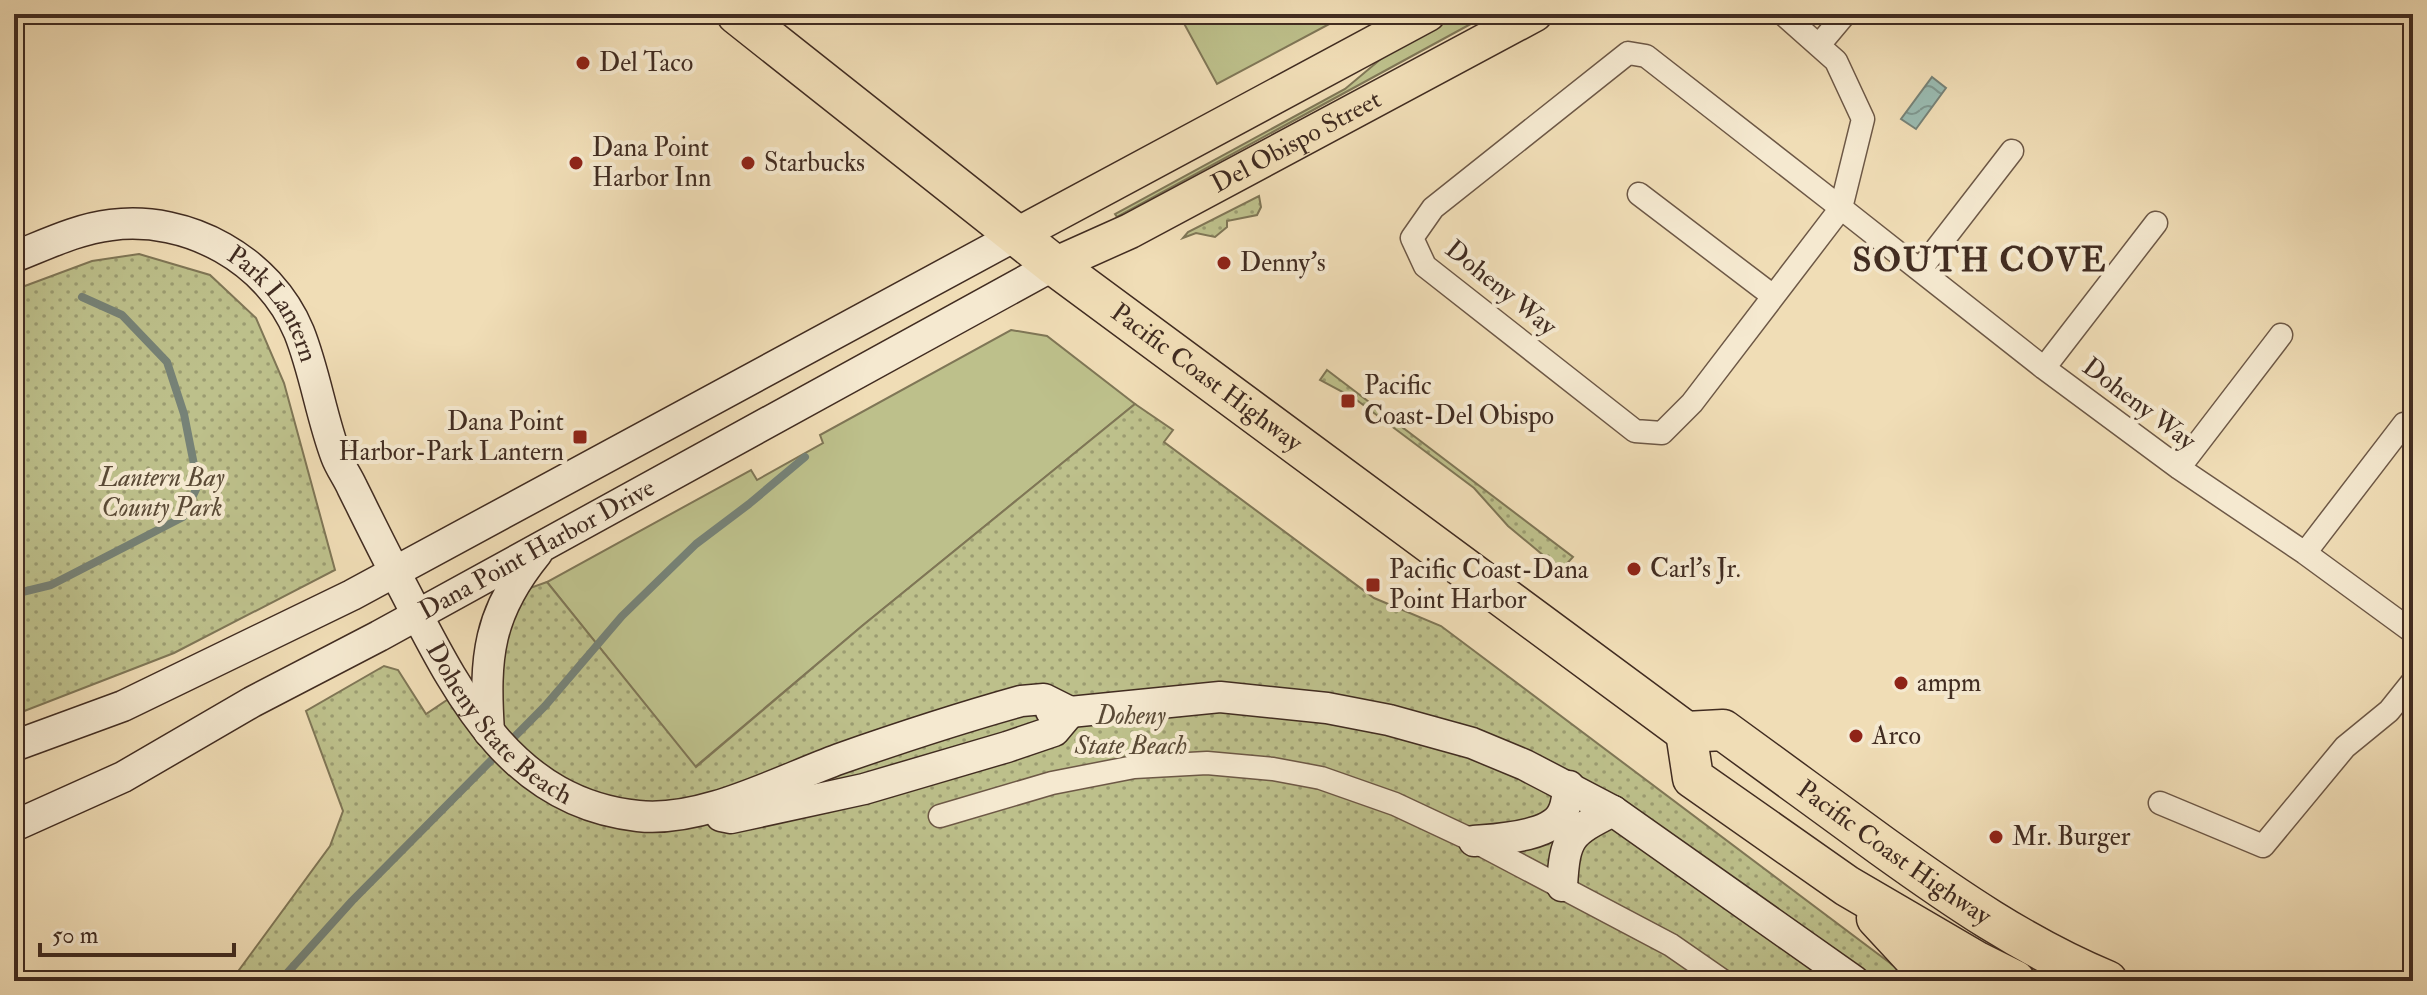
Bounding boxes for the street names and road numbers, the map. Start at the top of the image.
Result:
street label: Del Obispo Street [1206,83,1387,200]
street label: Doheny Way [1439,233,1564,343]
street label: Park Lantern [221,239,324,366]
street label: Pacific Coast Highway [1104,296,1309,459]
street label: Doheny Way [2076,351,2203,457]
street label: Dana Point Harbor Drive [413,472,660,627]
street label: Doheny State Beach [419,637,578,812]
street label: Pacific Coast Highway [1791,773,1998,933]

